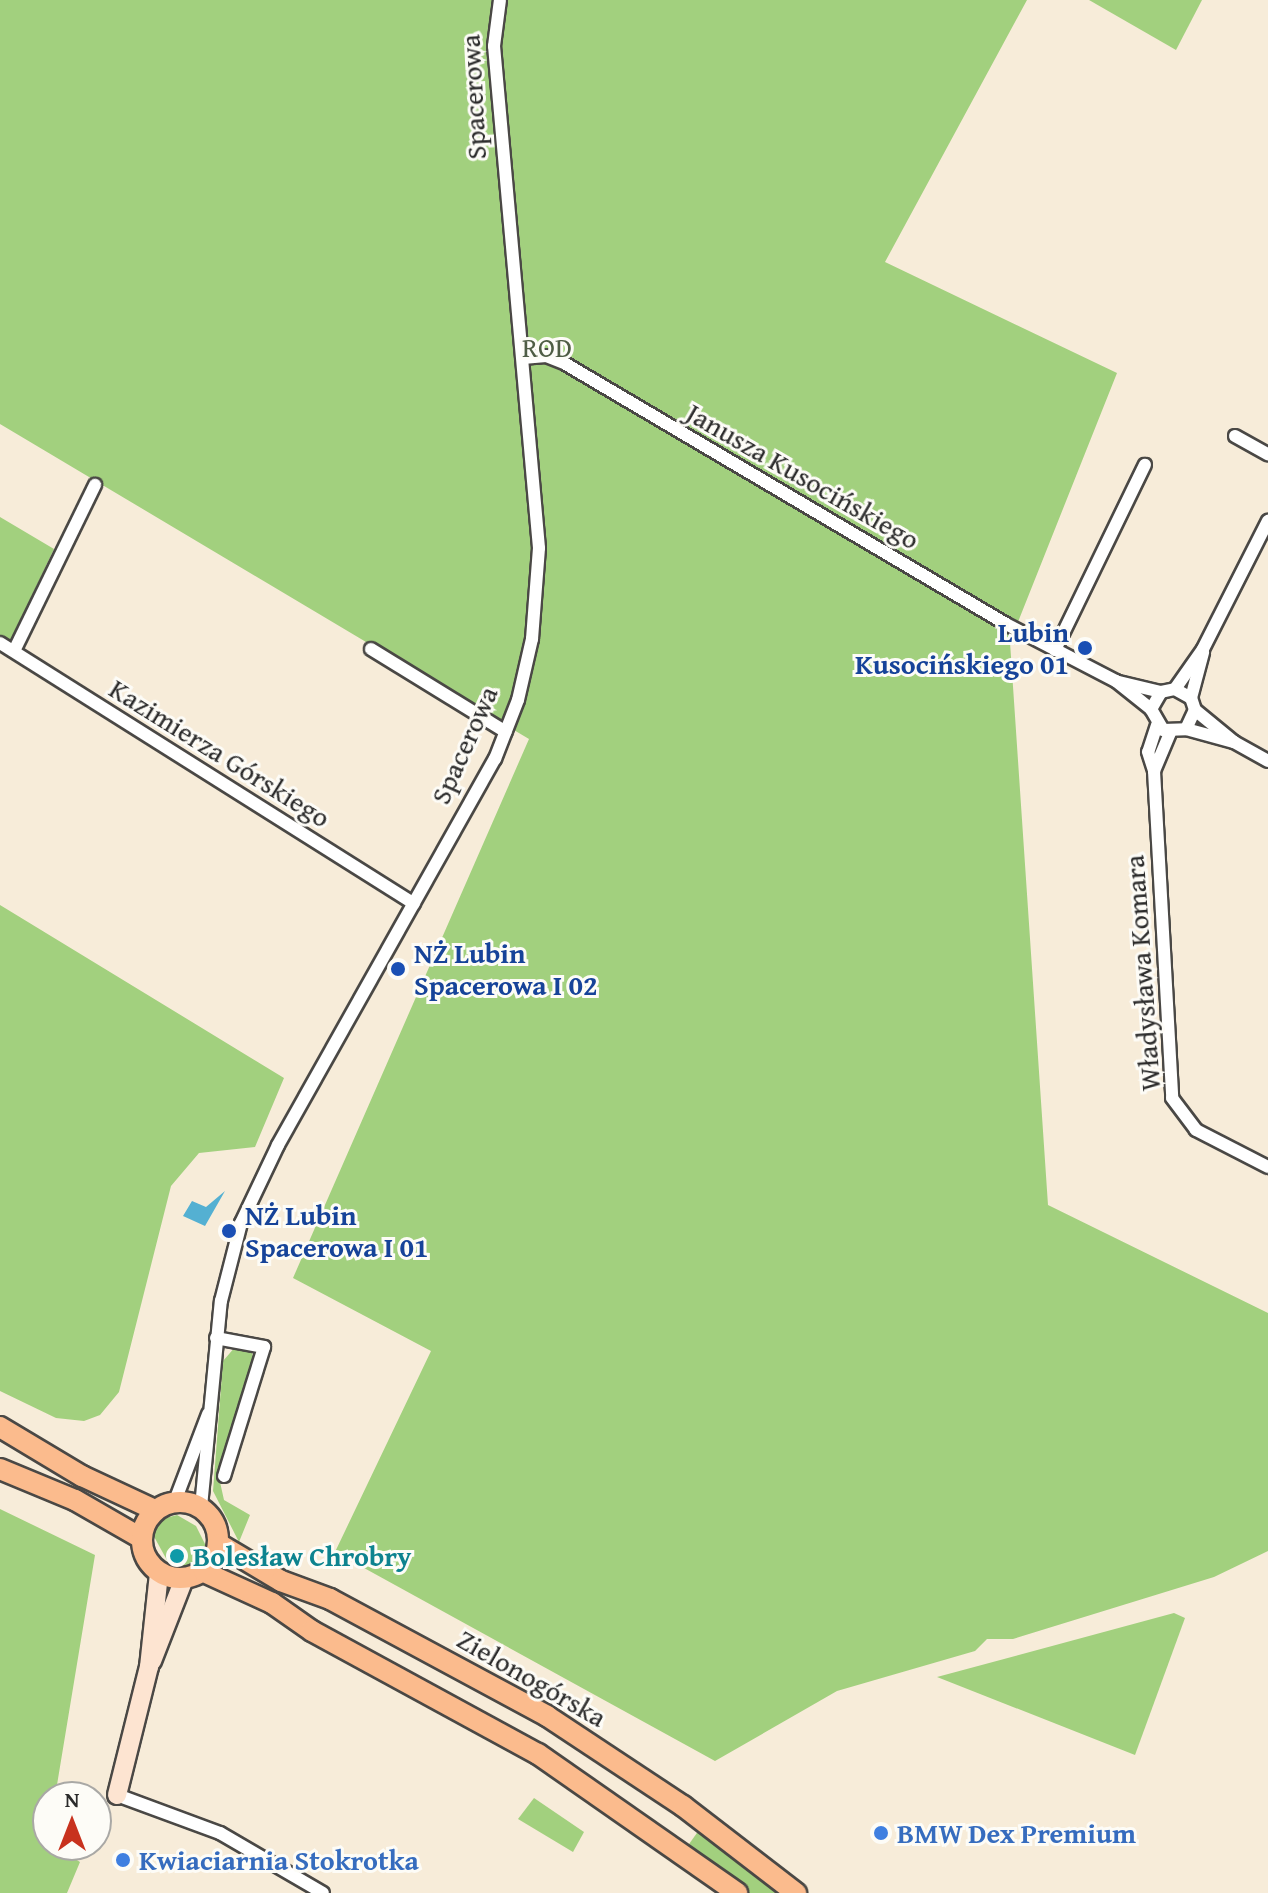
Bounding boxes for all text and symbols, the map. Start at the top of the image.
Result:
street label: Spacerowa [453,34,493,160]
park label: ROD [522,330,572,364]
street label: Janusza Kusocińskiego [681,396,925,556]
place label: Lubin Kusocińskiego 01 [855,615,1069,681]
marker: Lubin Kusocińskiego 01 [1076,639,1094,657]
street label: Kazimierza Górskiego [103,671,337,835]
street label: Spacerowa [423,681,505,809]
street label: Władysława Komara [1117,854,1167,1092]
place label: NŻ Lubin Spacerowa I 02 [414,936,597,1002]
marker: NŻ Lubin Spacerowa I 02 [389,960,407,978]
place label: NŻ Lubin Spacerowa I 01 [245,1198,428,1264]
marker: NŻ Lubin Spacerowa I 01 [220,1222,238,1240]
place label: Bolesław Chrobry [193,1539,411,1573]
marker: Bolesław Chrobry [168,1547,186,1565]
street label: Zielonogórska [452,1622,612,1734]
north arrow [32,1781,112,1861]
text: N [65,1783,79,1815]
place label: BMW Dex Premium [897,1816,1136,1850]
marker: BMW Dex Premium [872,1824,890,1842]
place label: Kwiaciarnia Stokrotka [139,1843,419,1877]
marker: Kwiaciarnia Stokrotka [114,1851,132,1869]

